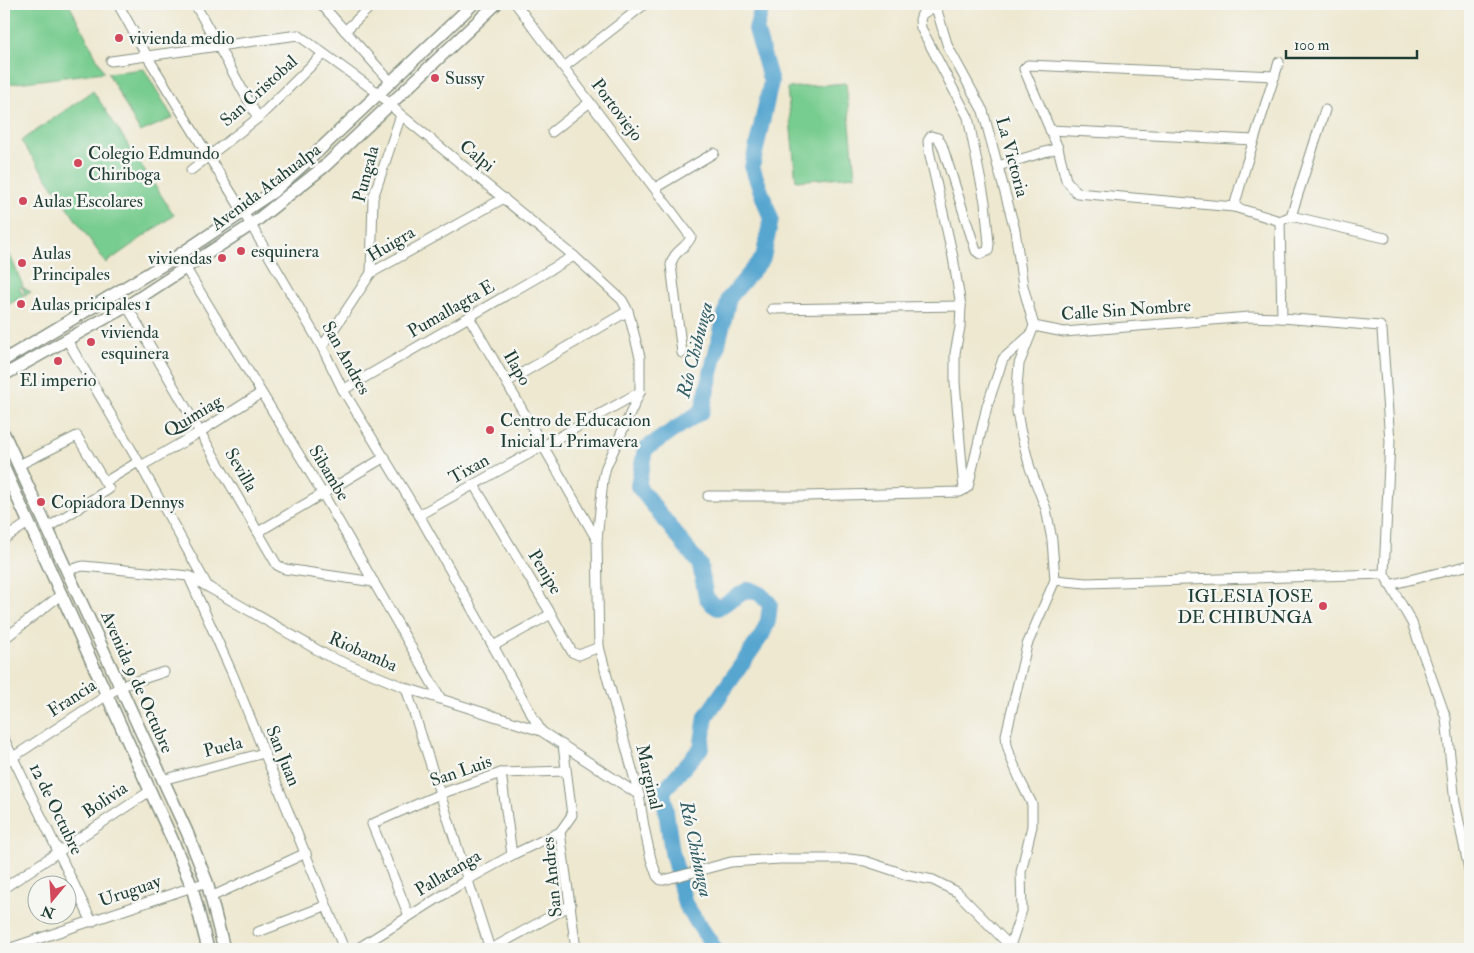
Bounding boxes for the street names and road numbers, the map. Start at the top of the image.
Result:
street label: San Cristobal [215,50,303,132]
street label: Portoviejo [586,74,648,146]
street label: La Victoria [990,114,1034,200]
street label: Calpi [455,135,500,177]
street label: Avenida Atahualpa [206,138,326,236]
street label: Pungala [347,143,385,205]
street label: Huigra [363,221,420,267]
street label: Pumallagta E [403,275,499,343]
street label: Calle Sin Nombre [1060,294,1192,326]
street label: San Andres [316,317,376,399]
street label: Ilapo [498,346,536,390]
street label: Quimiag [160,389,227,442]
street label: Sibambe [303,441,355,506]
street label: Sevilla [219,444,263,496]
street label: Tixan [445,449,493,489]
street label: Penipe [523,545,568,599]
street label: Avenida 9 de Octubre [95,606,179,757]
street label: Riobamba [325,627,401,678]
street label: Francia [43,673,101,722]
street label: San Juan [260,722,306,790]
street label: Puela [201,731,245,763]
street label: Marginal [630,742,668,812]
street label: San Luis [427,750,495,792]
street label: 12 de Octubre [24,759,88,859]
street label: Bolivia [78,776,133,823]
street label: San Andres [536,836,568,918]
street label: Pallatanga [411,844,486,902]
street label: Uruguay [96,869,165,912]

